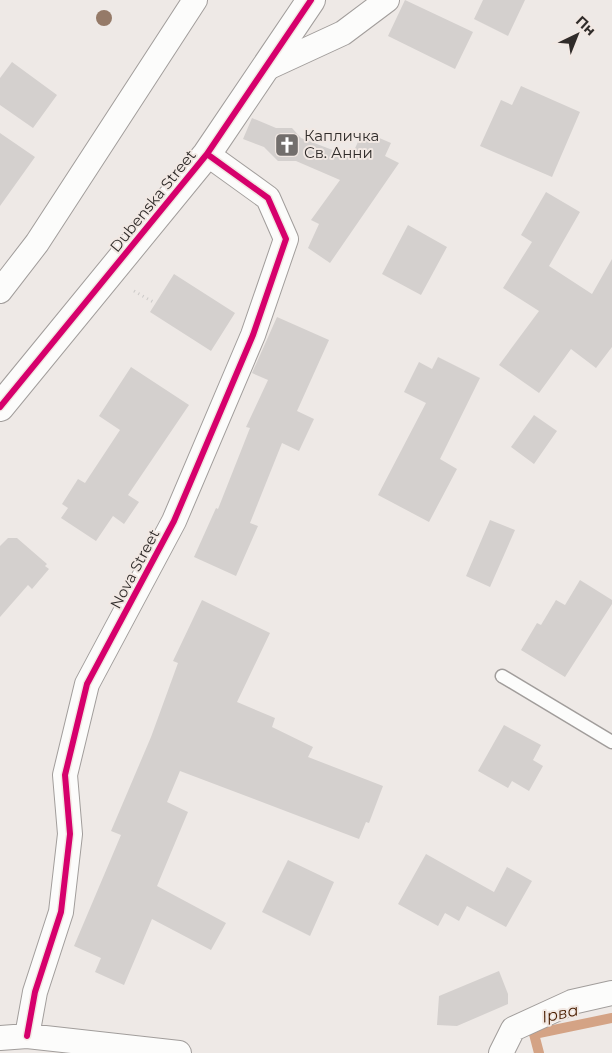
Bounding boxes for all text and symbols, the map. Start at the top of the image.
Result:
north arrow [552,10,602,60]
text: Пн [572,12,600,39]
place label: Капличка Св. Анни [304,126,379,162]
church icon: Капличка Св. Анни [274,132,300,158]
street label: Dubenska Street [106,146,200,256]
street label: Nova Street [106,526,163,612]
water label: Ірва [540,1000,580,1027]

